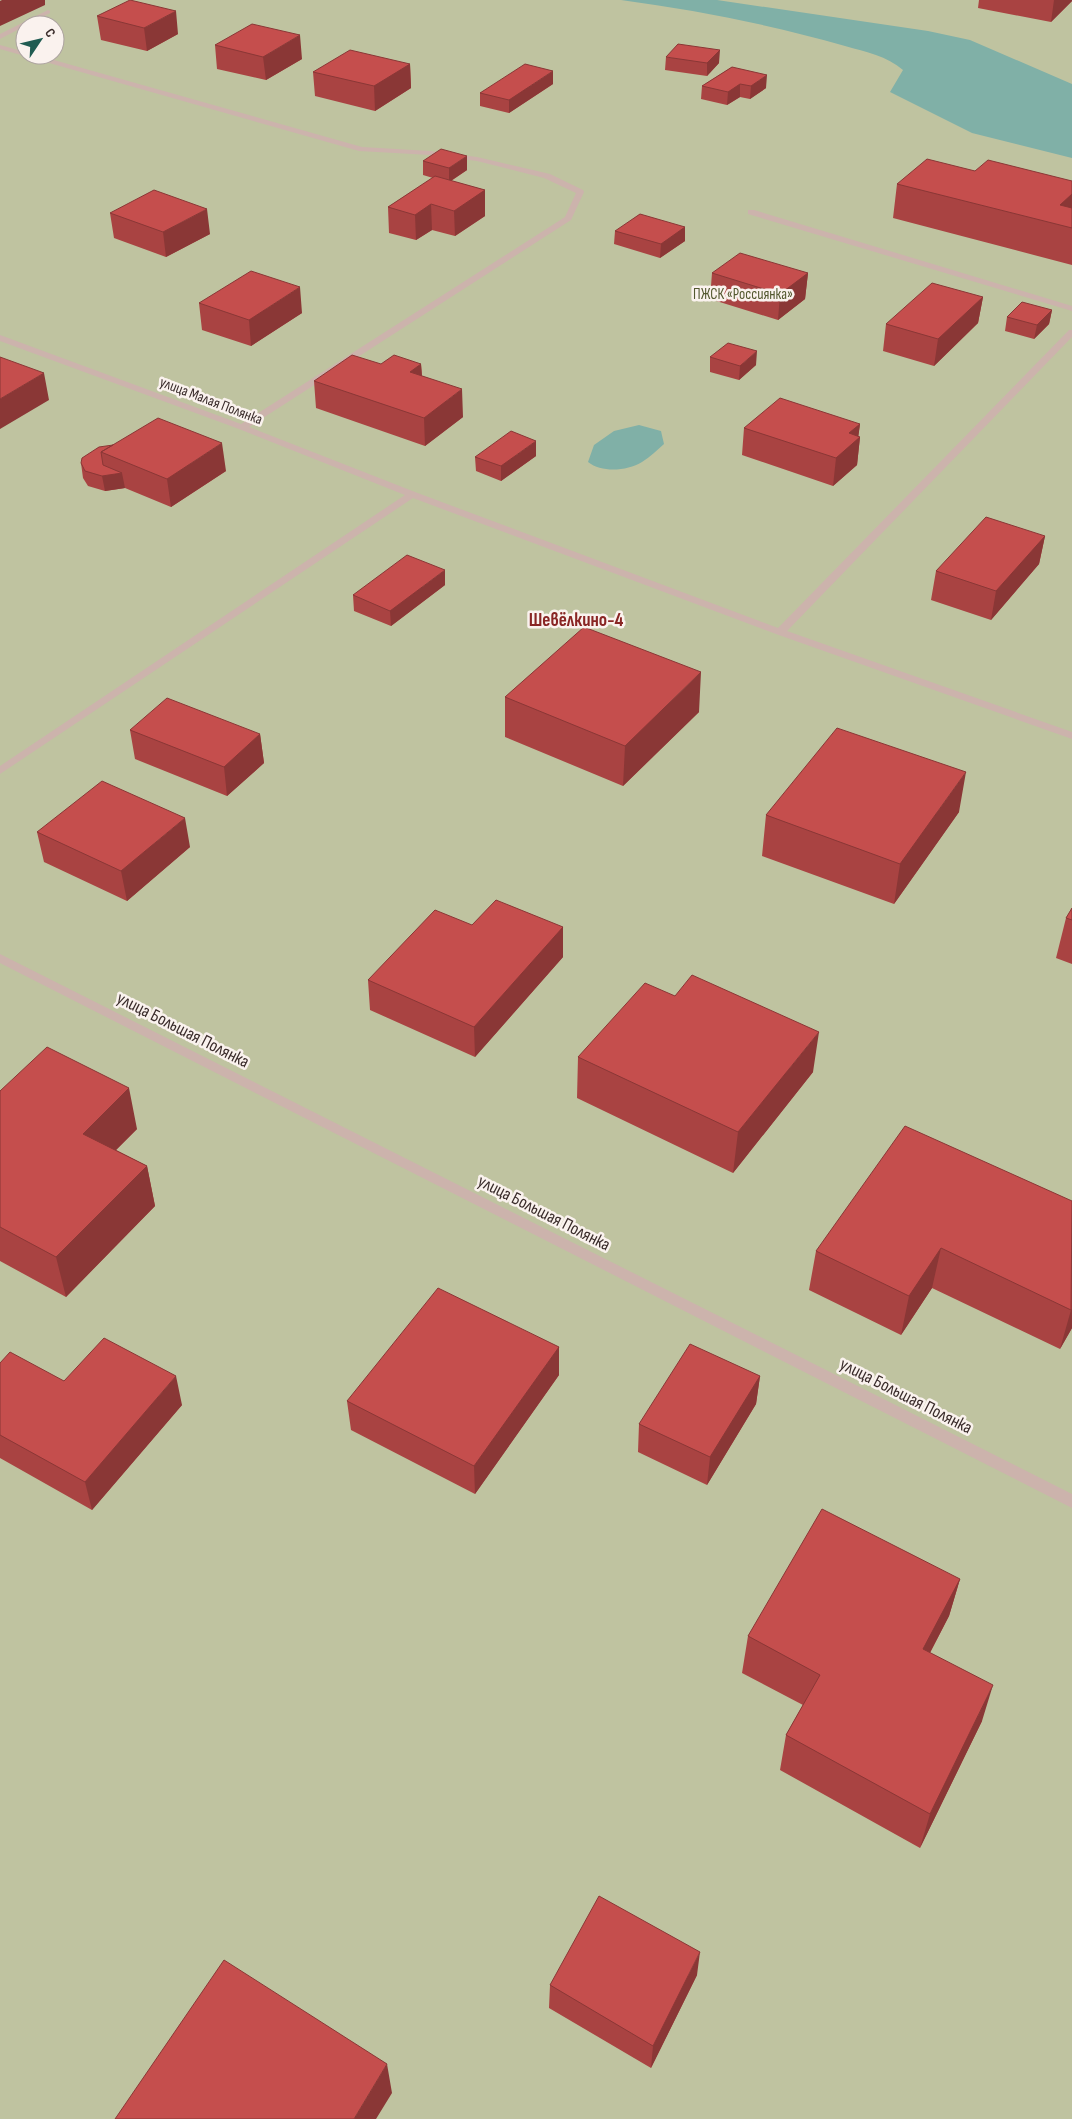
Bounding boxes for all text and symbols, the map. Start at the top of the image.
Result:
north arrow [15,15,65,65]
text: С [41,25,59,41]
park label: ПЖСК «Россиянка» [693,285,793,304]
street label: улица Малая Полянка [157,373,265,429]
district label: Шевёлкино-4 [529,609,623,632]
street label: улица Большая Полянка [113,988,253,1073]
street label: улица Большая Полянка [474,1171,614,1256]
street label: улица Большая Полянка [836,1354,976,1439]

